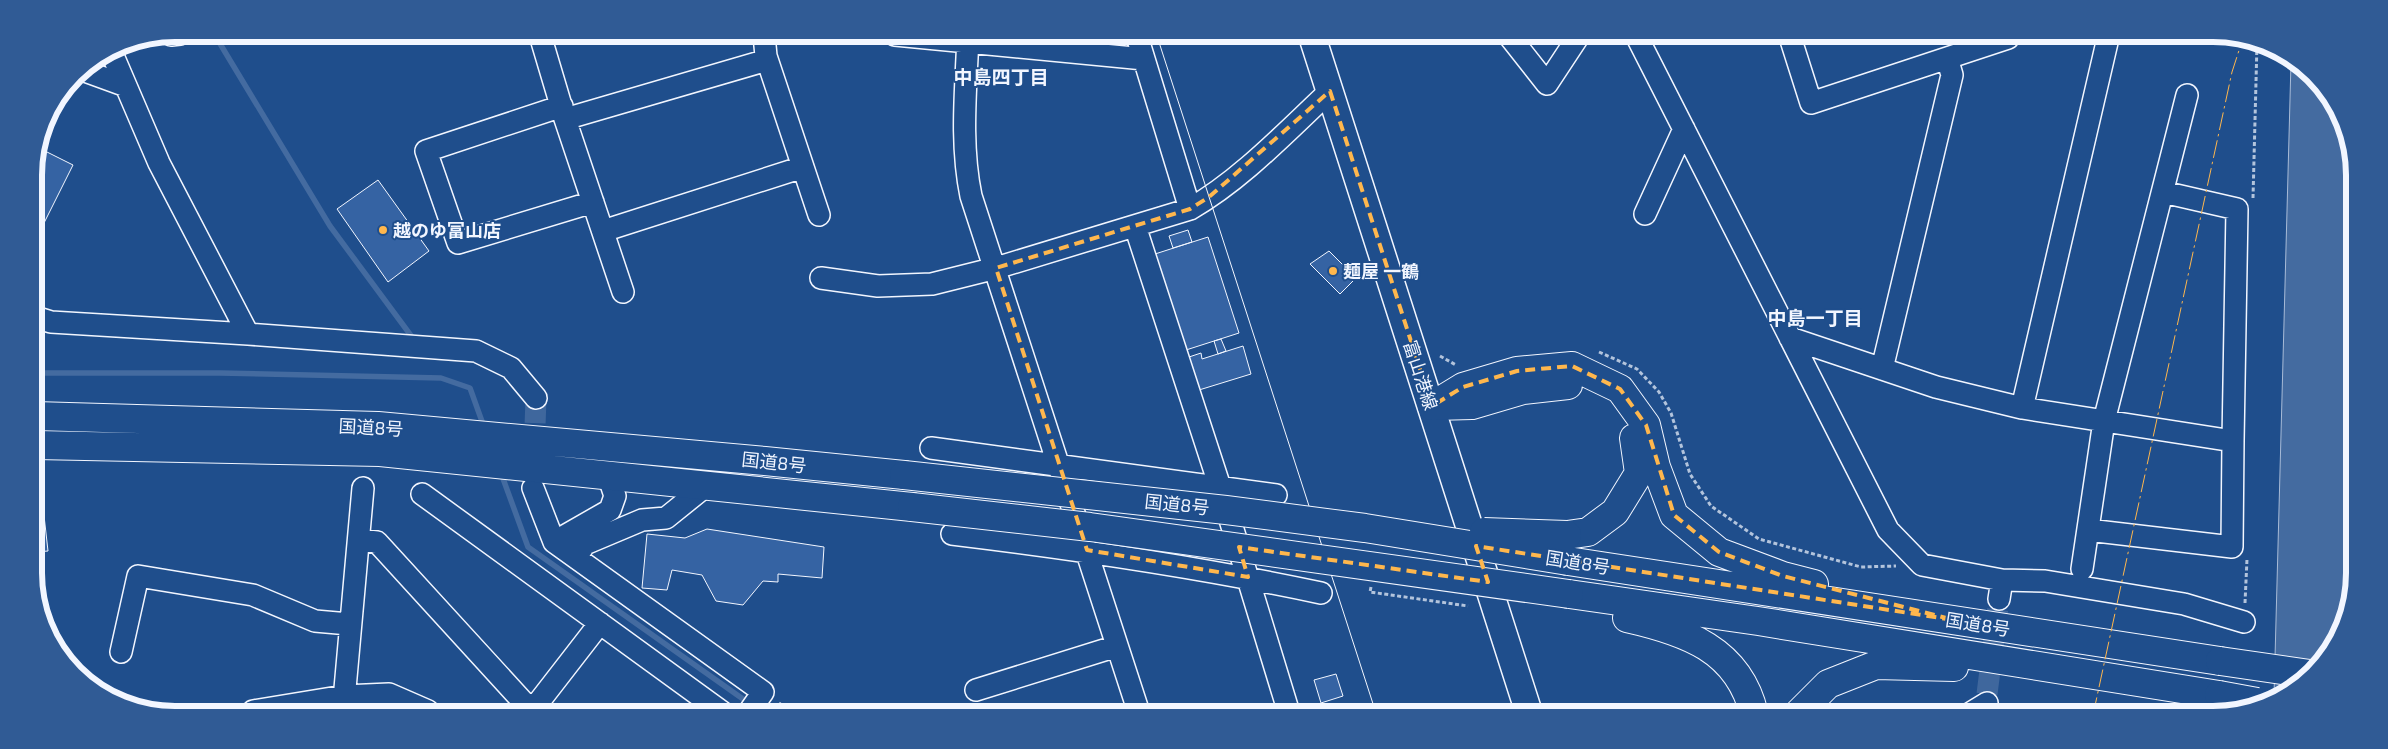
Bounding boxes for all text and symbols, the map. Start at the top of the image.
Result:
district label: 中島四丁目 [953,65,1049,88]
place label: 越のゆ富山店 [393,219,501,241]
marker: 越のゆ富山店 [377,224,389,236]
place label: 麺屋 一鶴 [1343,260,1419,282]
marker: 麺屋 一鶴 [1327,265,1339,277]
district label: 中島一丁目 [1767,306,1863,329]
street label: 富山港線 [1399,337,1443,413]
street label: 国道8号 [338,414,404,440]
street label: 国道8号 [741,448,807,476]
street label: 国道8号 [1144,490,1210,518]
street label: 国道8号 [1544,546,1612,578]
street label: 国道8号 [1944,608,2012,640]

